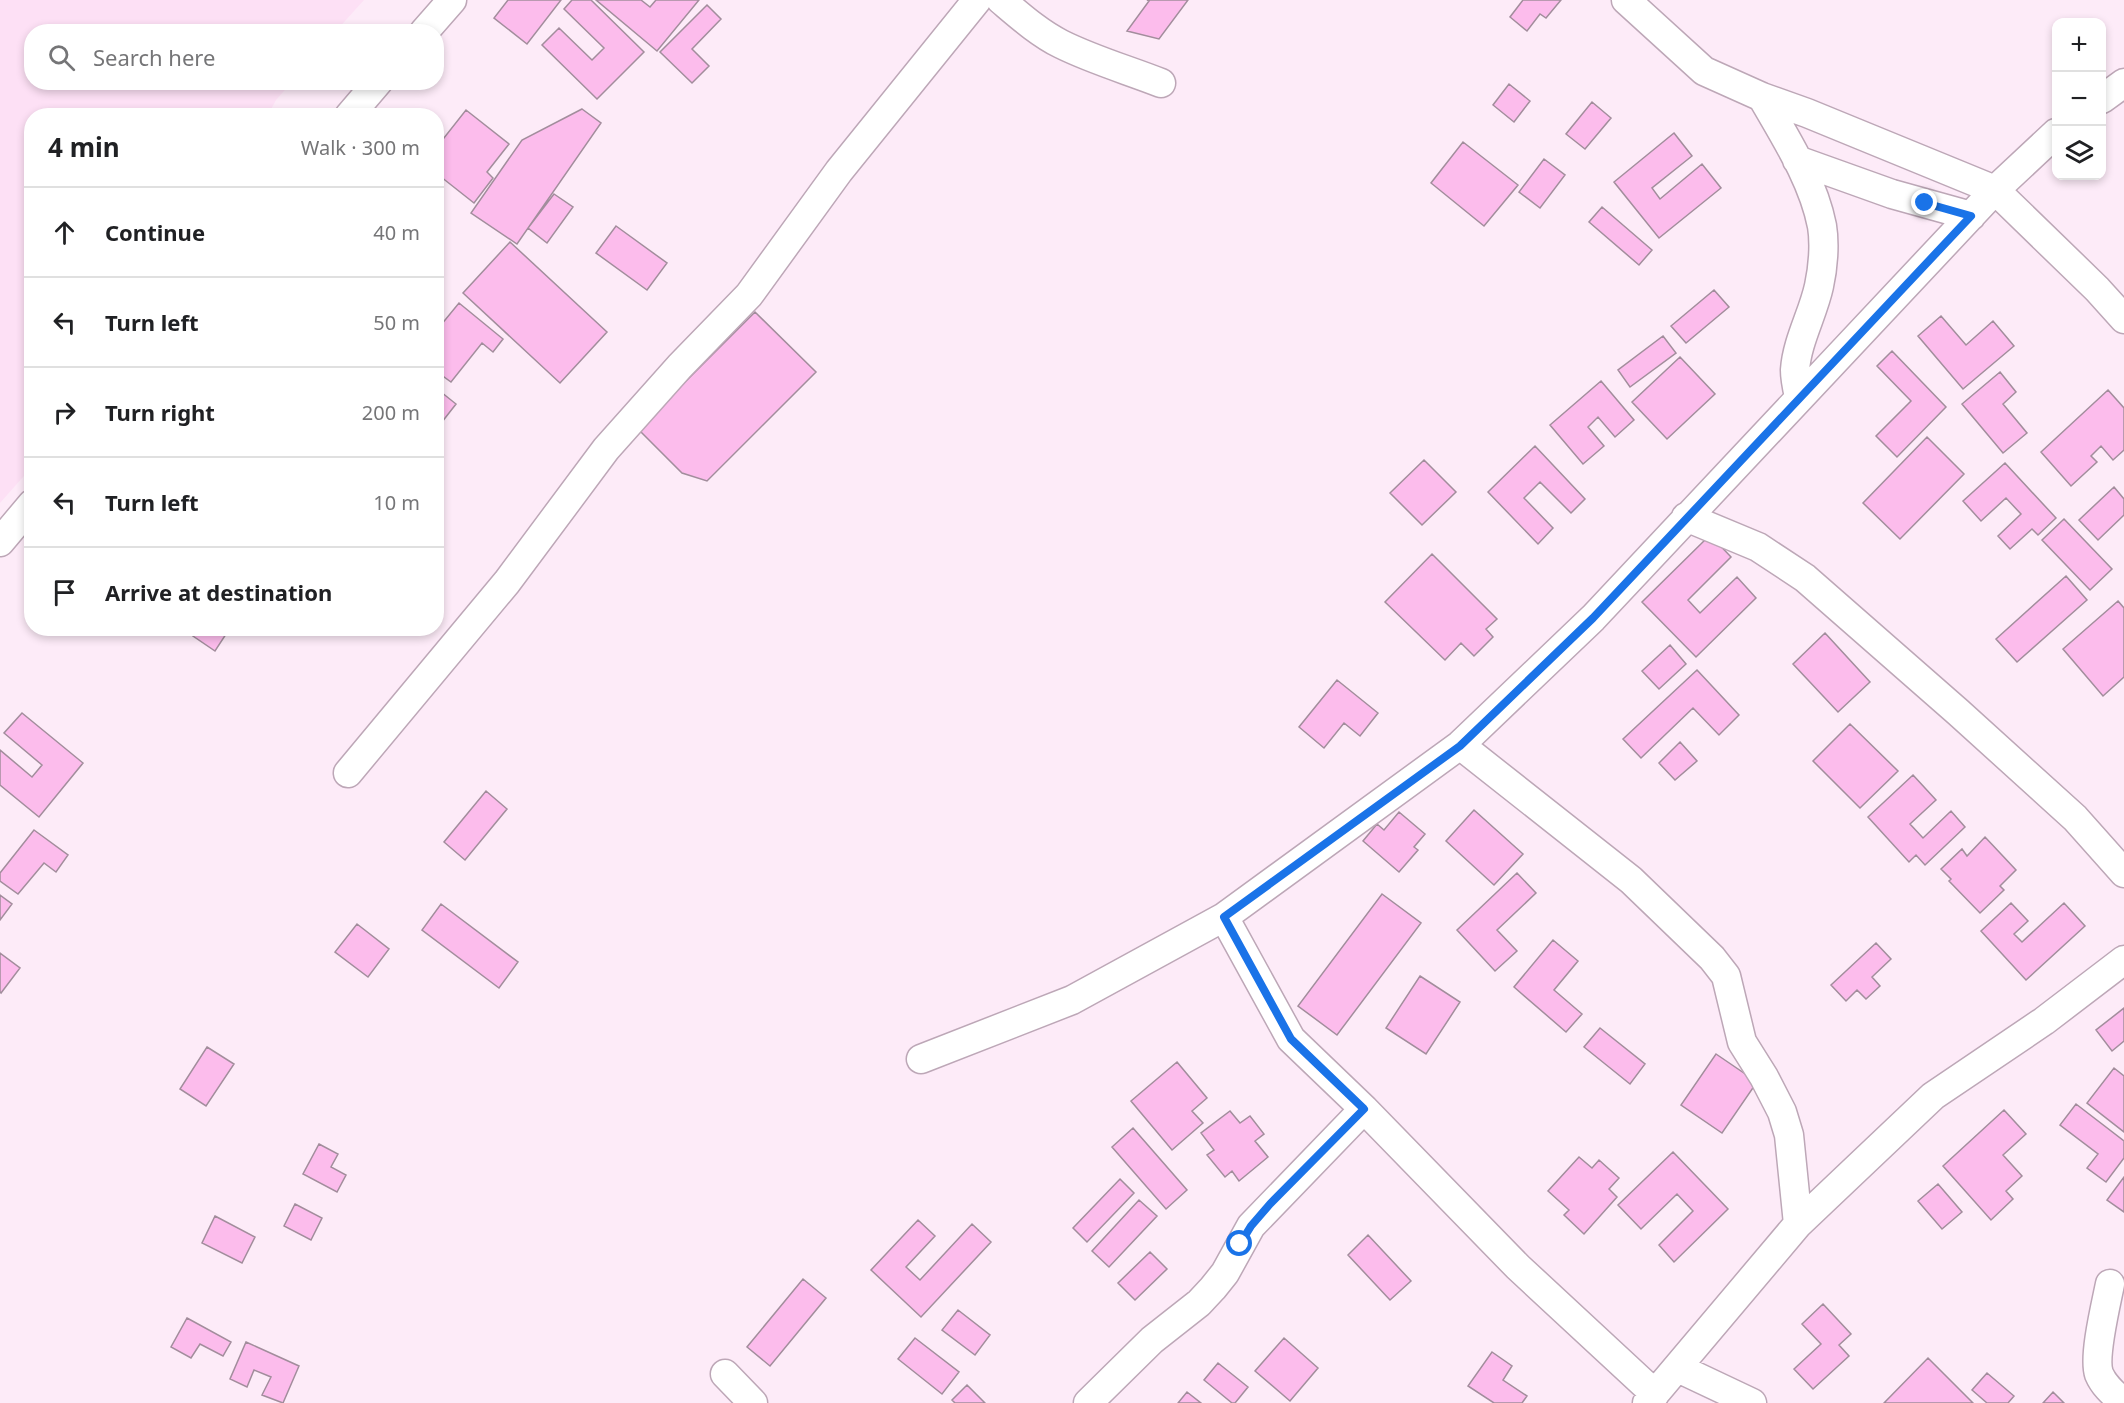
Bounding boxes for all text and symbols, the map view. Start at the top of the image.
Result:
map controls [2052,18,2106,180]
button: + [2052,18,2106,72]
search box [24,24,444,90]
icon: search [45,41,78,74]
text: Search here [93,42,215,72]
button: − [2052,72,2106,126]
button: layers [2052,126,2106,180]
text: 4 min [48,129,120,165]
text: Walk · 300 m [301,134,420,161]
route end [1911,189,1937,215]
icon: ahead [48,216,81,249]
text: Continue [105,217,205,247]
text: 40 m [373,219,420,246]
icon: left [48,306,81,339]
text: Turn left [105,307,199,337]
text: 50 m [373,309,420,336]
icon: right [48,396,81,429]
text: Turn right [105,397,215,427]
text: 200 m [362,399,420,426]
icon: left [48,486,81,519]
text: Turn left [105,487,199,517]
text: 10 m [373,489,420,516]
icon: arrive [48,576,81,609]
text: Arrive at destination [105,577,332,607]
route start [1226,1230,1252,1256]

